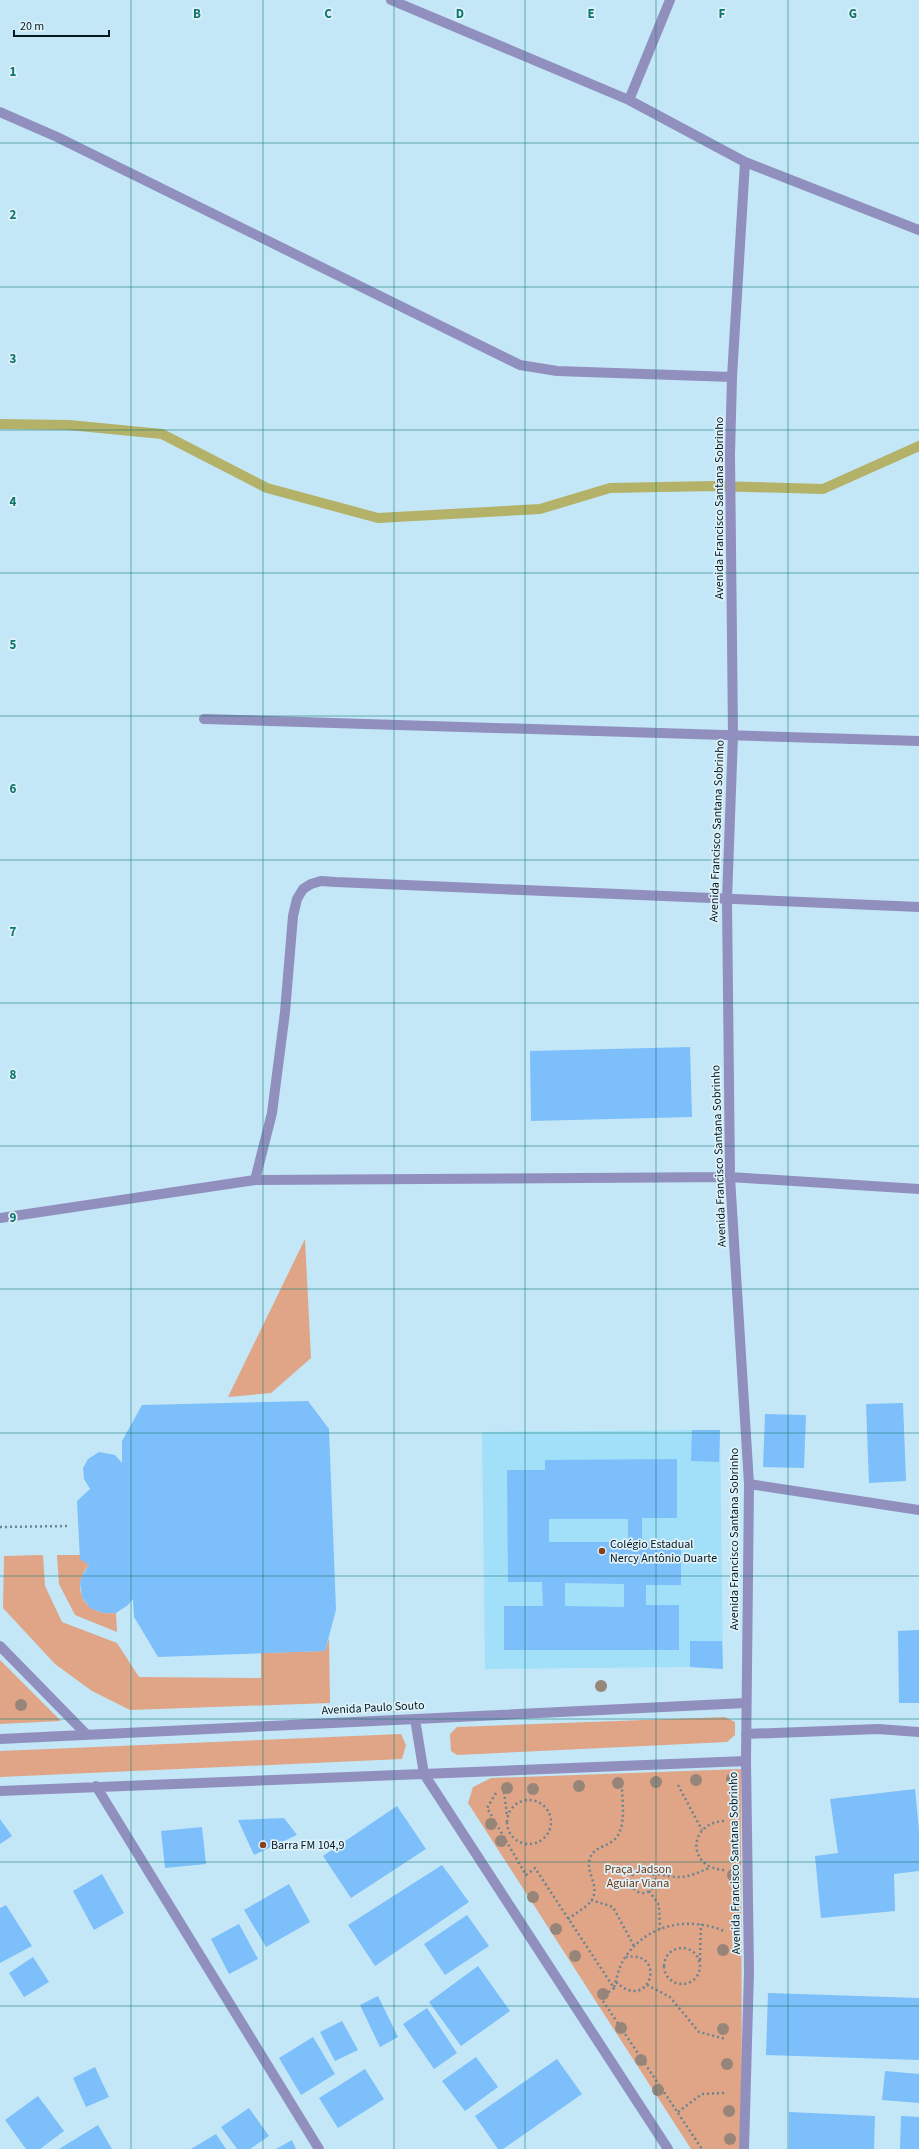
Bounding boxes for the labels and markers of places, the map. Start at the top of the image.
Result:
place label: Colégio Estadual Nercy Antônio Duarte [610,1536,717,1567]
marker: Colégio Estadual Nercy Antônio Duarte [597,1546,607,1556]
place label: Barra FM 104,9 [271,1837,345,1854]
marker: Barra FM 104,9 [258,1840,268,1850]

